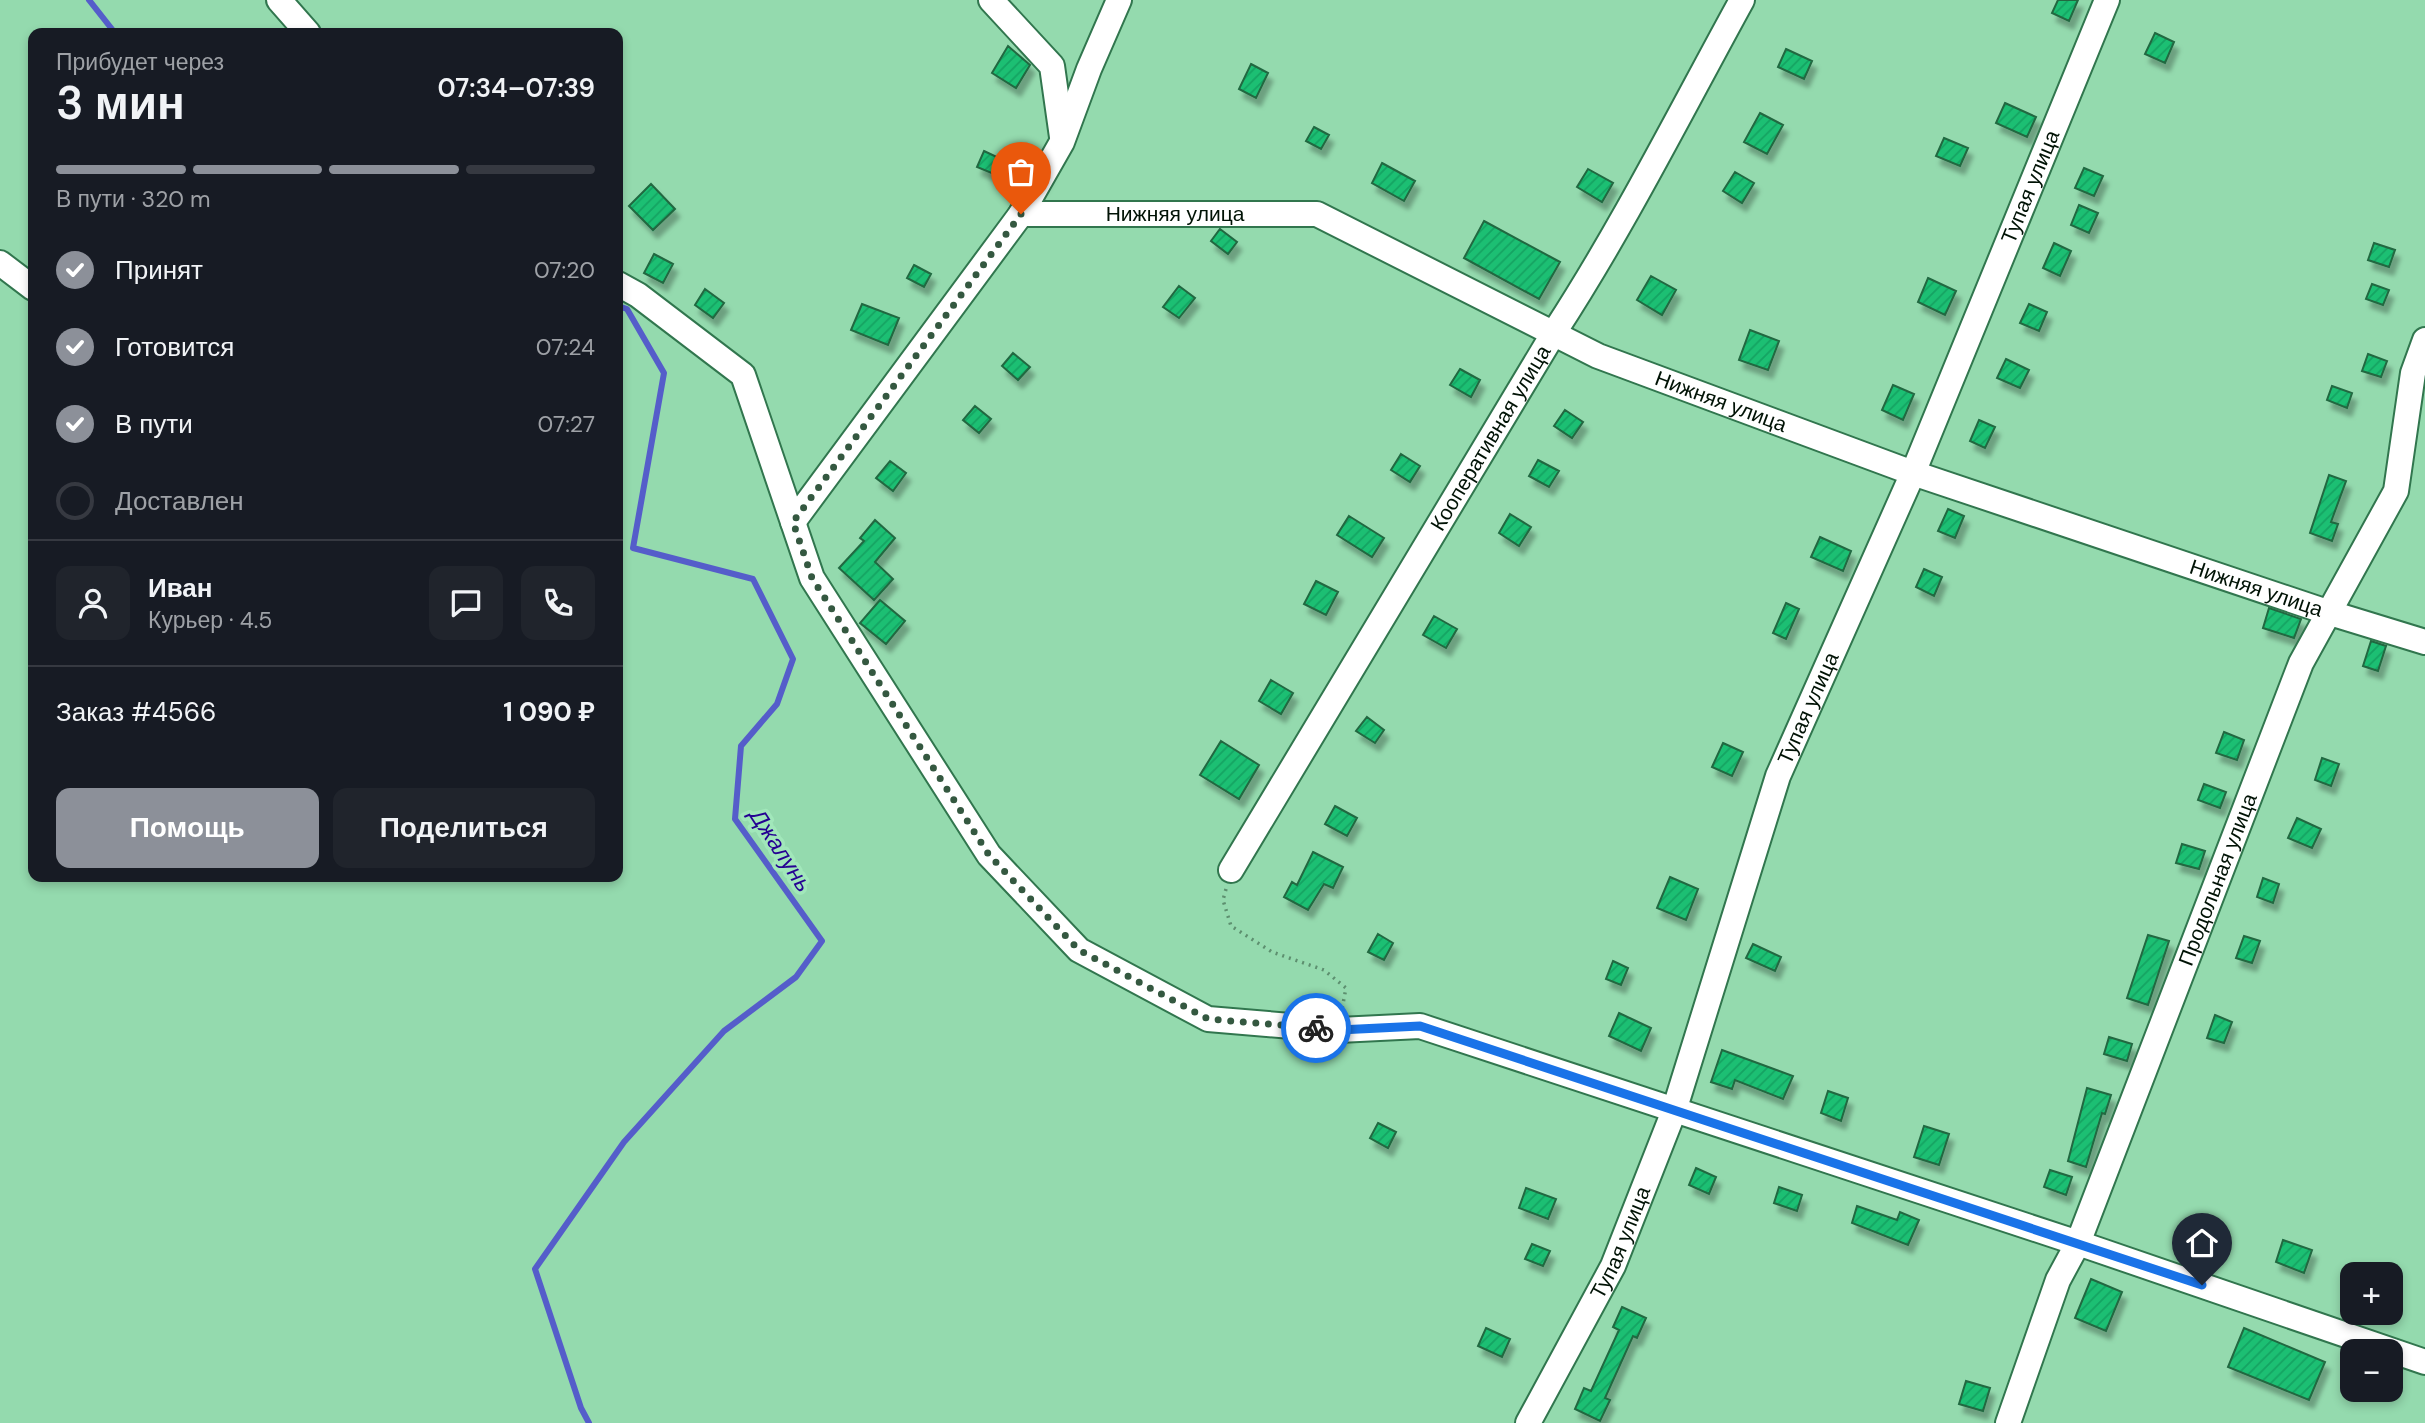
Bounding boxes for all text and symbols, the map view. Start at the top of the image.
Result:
text: Прибудет через [56,47,224,77]
text: 07:34–07:39 [437,71,595,105]
text: 3 мин [56,73,185,133]
street label: Тупая улица [1995,126,2066,248]
pin [991,142,1051,214]
icon: bag [1002,153,1040,191]
text: В пути · 320 m [56,184,211,214]
street label: Нижняя улица [1106,200,1245,228]
icon: check [56,251,94,289]
text: Принят [115,253,203,287]
text: 07:20 [534,255,595,285]
icon: check [56,328,94,366]
text: Готовится [115,330,234,364]
text: 07:24 [536,332,595,362]
street label: Кооперативная улица [1424,340,1557,536]
street label: Нижняя улица [1651,364,1791,439]
icon: check [56,405,94,443]
text: В пути [115,407,193,441]
text: 07:27 [538,409,595,439]
text: Доставлен [115,484,244,518]
street label: Нижняя улица [2186,553,2327,624]
button: person [56,566,130,640]
button: chat [429,566,503,640]
button: phone [521,566,595,640]
text: Иван [148,571,213,605]
text: Курьер · 4.5 [148,605,272,635]
street label: Тупая улица [1771,648,1845,769]
text: Заказ #4566 [56,695,216,729]
text: 1 090 ₽ [503,695,595,729]
button: Помощь [56,788,319,868]
button: Поделиться [333,788,595,868]
street label: Продольная улица [2172,789,2264,970]
water label: Джалунь [741,800,819,897]
courier [1281,993,1351,1063]
icon: bike [1297,1009,1335,1047]
street label: Тупая улица [1584,1182,1657,1304]
pin [2172,1213,2232,1285]
icon: home [2183,1224,2221,1262]
map controls [2340,1262,2403,1402]
button: + [2340,1262,2403,1325]
button: − [2340,1339,2403,1402]

